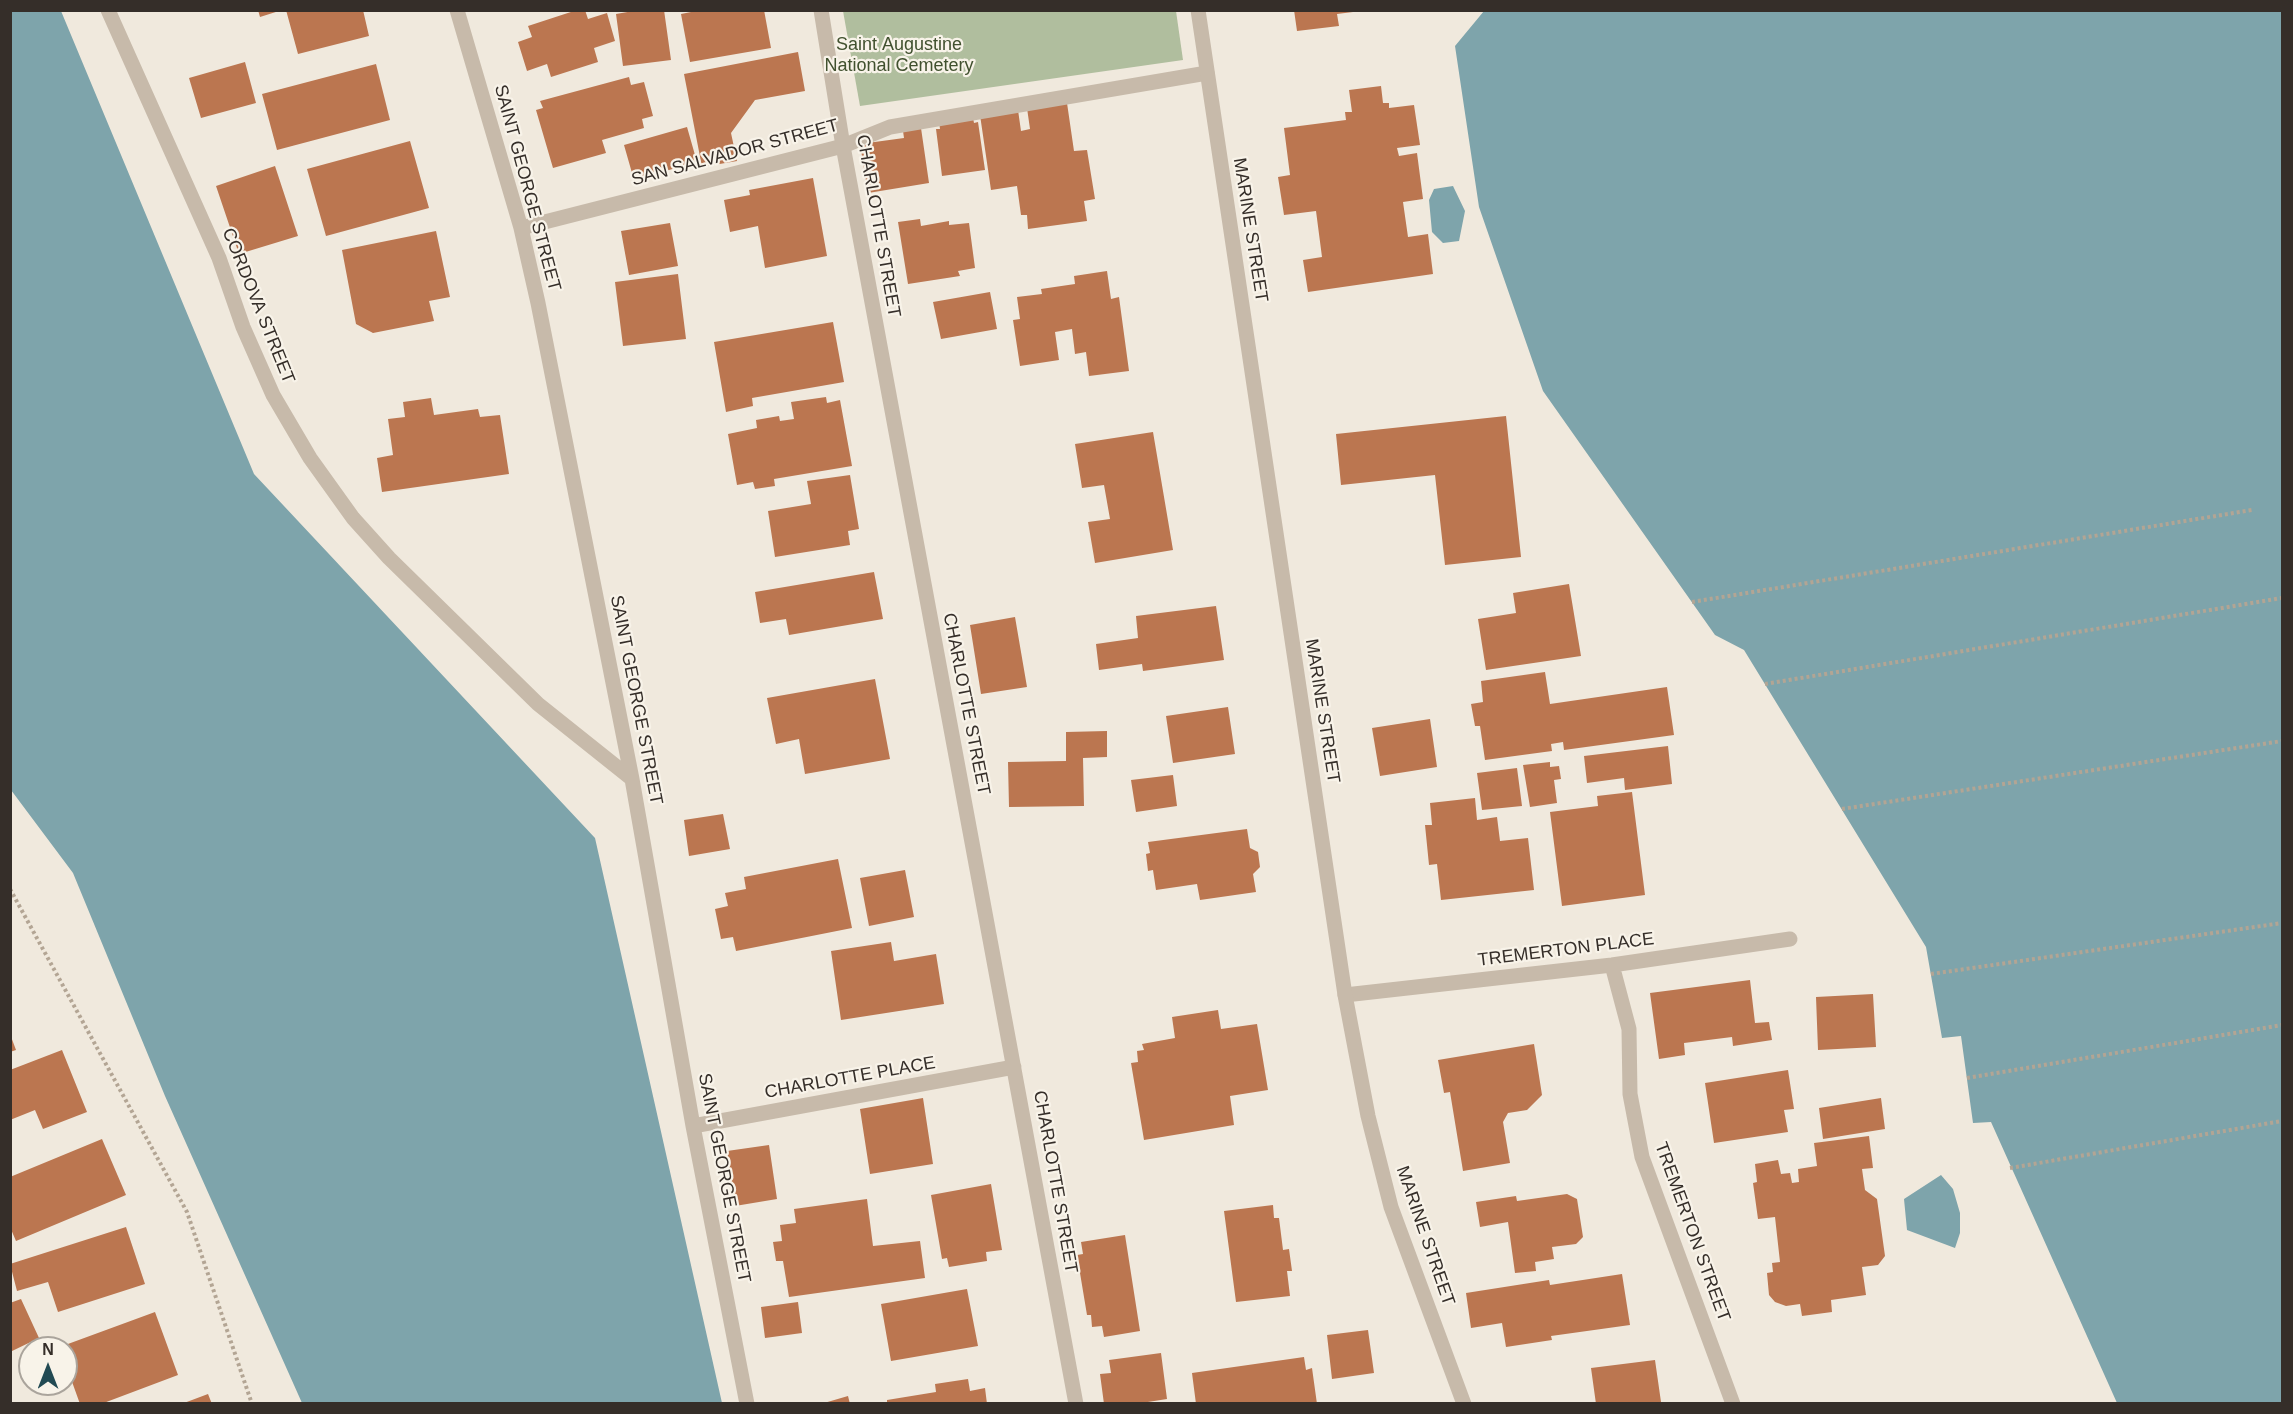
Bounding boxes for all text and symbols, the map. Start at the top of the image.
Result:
park label: Saint Augustine National Cemetery [824,34,974,76]
street label: SAINT GEORGE STREET [489,82,565,294]
street label: SAN SALVADOR STREET [629,115,841,191]
street label: CHARLOTTE STREET [851,133,905,319]
street label: MARINE STREET [1228,156,1272,304]
street label: CORDOVA STREET [217,225,299,387]
street label: SAINT GEORGE STREET [605,593,667,807]
street label: CHARLOTTE STREET [938,611,994,797]
street label: MARINE STREET [1300,637,1344,785]
street label: TREMERTON PLACE [1477,928,1655,972]
street label: CHARLOTTE PLACE [763,1052,937,1104]
street label: SAINT GEORGE STREET [693,1071,755,1285]
street label: CHARLOTTE STREET [1028,1089,1082,1275]
street label: TREMERTON STREET [1649,1139,1735,1325]
street label: MARINE STREET [1391,1163,1459,1309]
north arrow [18,1336,78,1396]
text: N [42,1341,54,1358]

